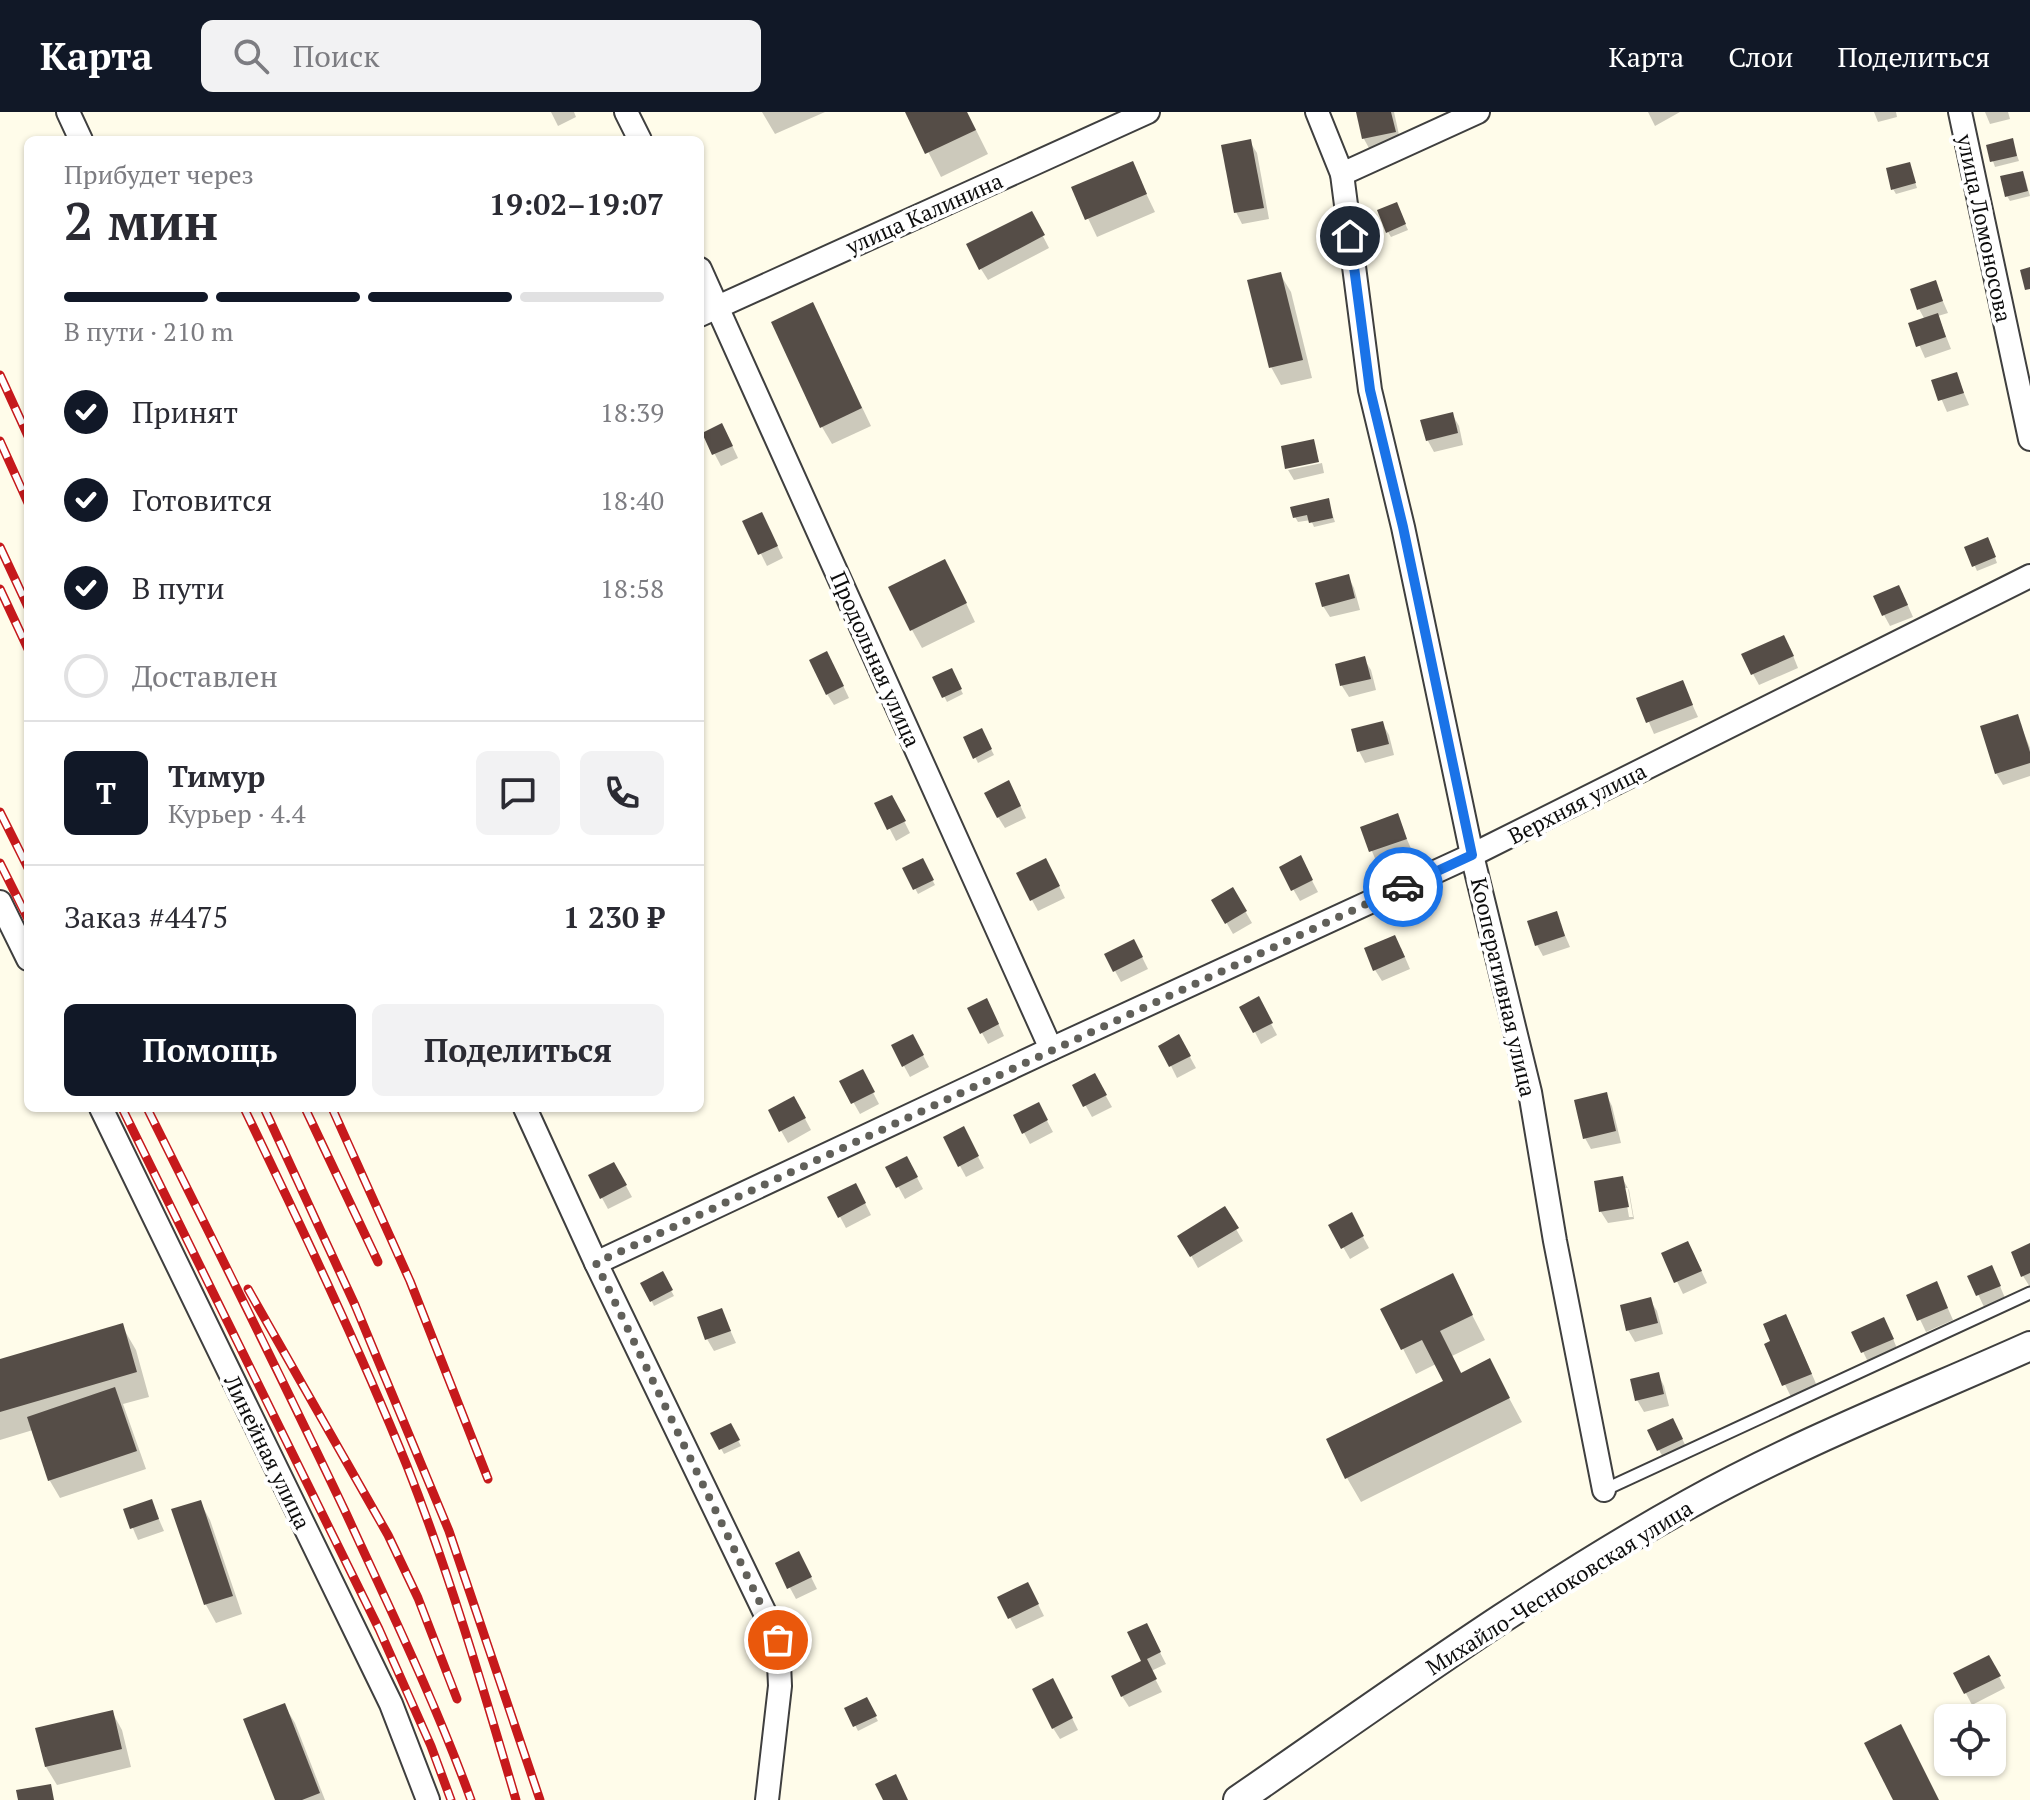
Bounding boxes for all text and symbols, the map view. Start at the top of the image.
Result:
search box [201,20,761,92]
text: Карта [40,31,153,81]
icon: search [229,34,273,78]
text: Поиск [293,36,379,76]
text: Карта [1609,38,1684,75]
text: Слои [1728,38,1793,75]
text: Поделиться [1837,38,1990,75]
street label: улица Ломоносова [1951,130,2019,325]
text: Прибудет через [64,157,254,191]
street label: улица Калинина [840,166,1007,261]
text: 19:02–19:07 [489,184,664,224]
text: 2 мин [64,186,218,255]
pin [1316,202,1384,270]
icon: home [1328,214,1372,258]
text: В пути · 210 m [64,314,233,348]
icon: check [64,390,108,434]
text: Принят [132,392,238,432]
text: 18:39 [600,395,664,429]
icon: check [64,478,108,522]
text: Готовится [132,480,272,520]
text: 18:40 [600,483,664,517]
icon: check [64,566,108,610]
street label: Продольная улица [824,567,928,751]
text: В пути [132,568,225,608]
text: 18:58 [600,571,664,605]
text: Доставлен [132,656,278,696]
button: chat [476,751,560,835]
button: phone [580,751,664,835]
text: Тимур [168,756,265,796]
street label: Верхняя улица [1503,756,1651,850]
text: Т [96,773,116,813]
text: Курьер · 4.4 [168,796,306,830]
courier [1363,847,1443,927]
icon: car [1381,865,1425,909]
street label: Кооперативная улица [1465,875,1543,1099]
text: Заказ #4475 [64,897,229,937]
text: 1 230 ₽ [563,897,664,937]
button: Помощь [64,1004,356,1096]
button: Поделиться [372,1004,664,1096]
street label: Линейная улица [218,1369,318,1534]
street label: Михайло-Чесноковская улица [1420,1493,1698,1681]
pin [744,1606,812,1674]
icon: bag [756,1618,800,1662]
map controls [1934,1704,2006,1776]
button: locate [1934,1704,2006,1776]

